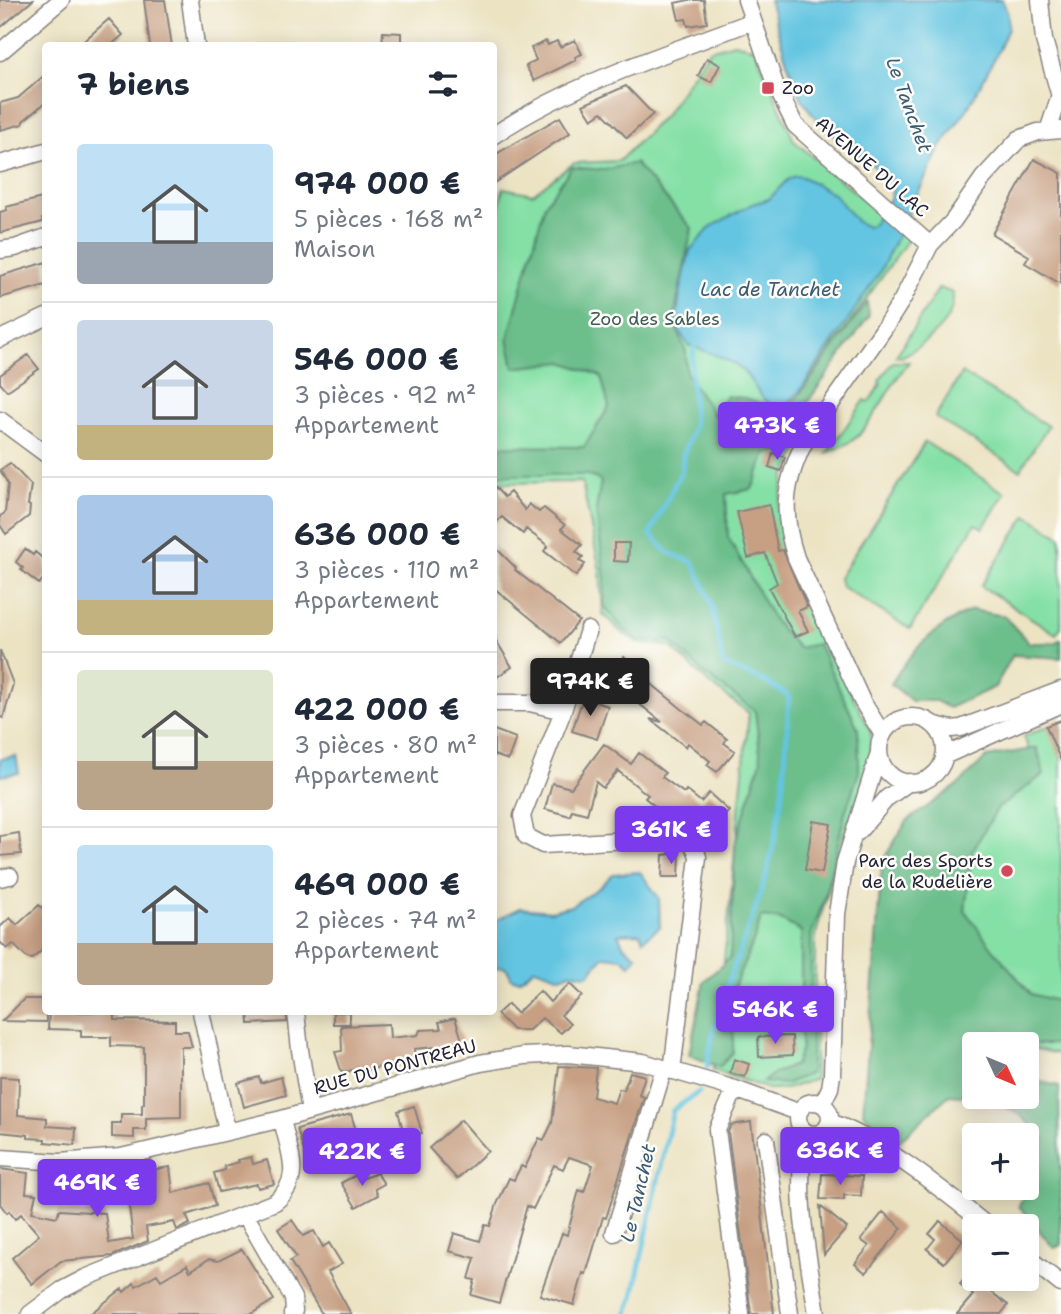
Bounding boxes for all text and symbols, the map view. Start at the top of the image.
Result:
water label: Le Tanchet [880,54,938,157]
text: 7 biens [77,64,190,105]
icon: filters [424,65,462,103]
place label: Zoo [782,76,814,100]
marker: Zoo [760,80,776,96]
street label: AVENUE DU LAC [810,111,934,223]
text: 974 000 € [294,163,461,204]
icon: home [133,172,217,256]
text: 5 pièces · 168 m² [294,204,483,234]
text: Maison [294,234,375,264]
water label: Lac de Tanchet [700,277,841,302]
park label: Zoo des Sables [590,307,720,331]
text: 546 000 € [294,339,459,380]
icon: home [133,348,217,432]
text: 3 pièces · 92 m² [294,380,476,410]
pin: 473K € [720,402,834,462]
text: Appartement [294,410,439,440]
text: 473K € [734,410,820,440]
text: 636 000 € [294,514,461,555]
icon: home [133,523,217,607]
text: 3 pièces · 110 m² [294,555,479,585]
text: Appartement [294,585,439,615]
pin: 974K € [533,658,647,718]
text: 974K € [546,666,634,696]
text: 422 000 € [294,689,460,730]
icon: home [133,698,217,782]
text: 3 pièces · 80 m² [294,730,477,760]
text: Appartement [294,760,439,790]
pin: 361K € [614,806,728,866]
text: 361K € [631,814,711,844]
place label: Parc des Sports de la Rudelière [858,849,993,894]
marker: Parc des Sports de la Rudelière [999,863,1015,879]
text: 469 000 € [294,864,460,905]
icon: home [133,873,217,957]
text: 2 pièces · 74 m² [294,905,477,935]
text: Appartement [294,935,439,965]
pin: 546K € [718,986,832,1046]
text: 546K € [732,994,818,1024]
north arrow [962,1032,1040,1110]
map controls [962,1032,1039,1291]
street label: RUE DU PONTREAU [311,1034,479,1100]
button: + [962,1123,1039,1200]
pin: 422K € [305,1128,419,1188]
pin: 636K € [783,1128,897,1187]
text: 636K € [796,1135,884,1165]
text: 422K € [319,1136,405,1166]
water label: Le Tanchet [615,1141,662,1244]
pin: 469K € [40,1160,154,1219]
text: 469K € [54,1167,140,1197]
button: − [962,1214,1039,1291]

